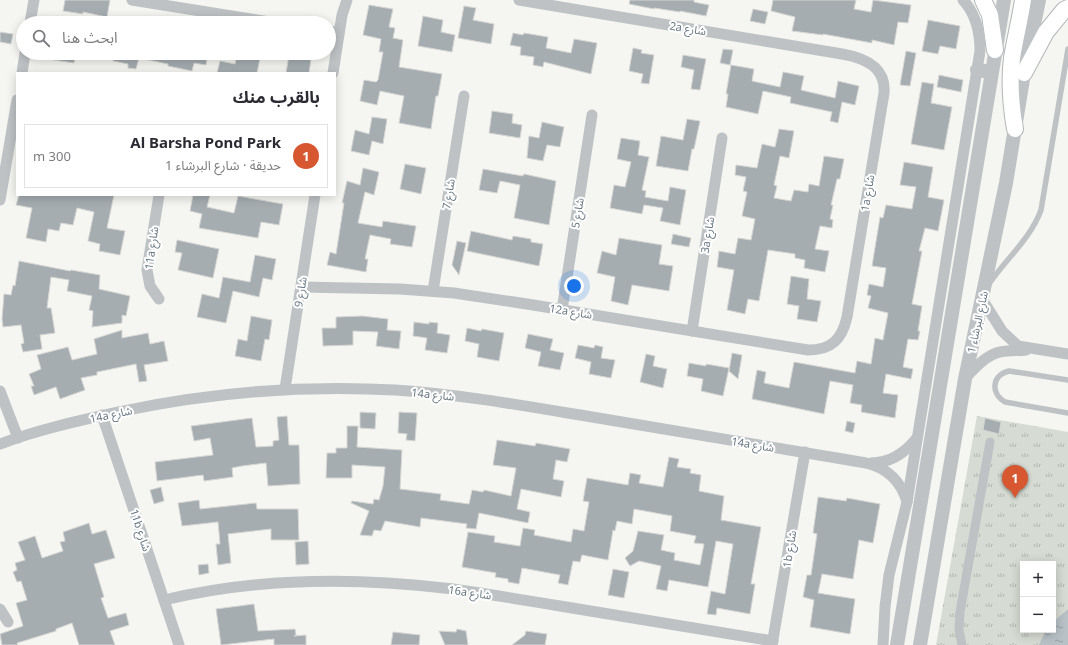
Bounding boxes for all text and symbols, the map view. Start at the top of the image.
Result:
search box [16,16,336,60]
street label: 2a شارع [669,18,708,39]
icon: search [30,27,52,49]
text: ابحث هنا [62,27,118,47]
text: بالقرب منك [233,85,320,108]
text: Al Barsha Pond Park [130,132,281,152]
text: 300 m [33,147,71,165]
text: 1 [302,147,310,165]
text: حديقة · شارع البرشاء 1 [165,156,281,174]
street label: 1a شارع [857,173,878,212]
street label: شارع 7 [438,177,459,210]
street label: شارع 5 [567,196,588,229]
street label: 3a شارع [697,215,718,254]
street label: 11a شارع [141,225,162,271]
street label: شارع 9 [290,275,311,308]
your location [564,276,584,296]
street label: شارع البرشاء 1 [963,289,992,355]
street label: 12a شارع [548,300,594,323]
street label: 14a شارع [411,384,456,405]
street label: 14a شارع [88,402,134,427]
street label: 14a شارع [730,433,776,456]
pin: 1 [1002,465,1028,498]
street label: 11b شارع [126,507,155,554]
street label: 1b شارع [779,529,800,569]
map controls [1020,561,1056,633]
button: + [1020,561,1056,597]
street label: 16a شارع [447,582,493,603]
button: − [1020,597,1056,633]

